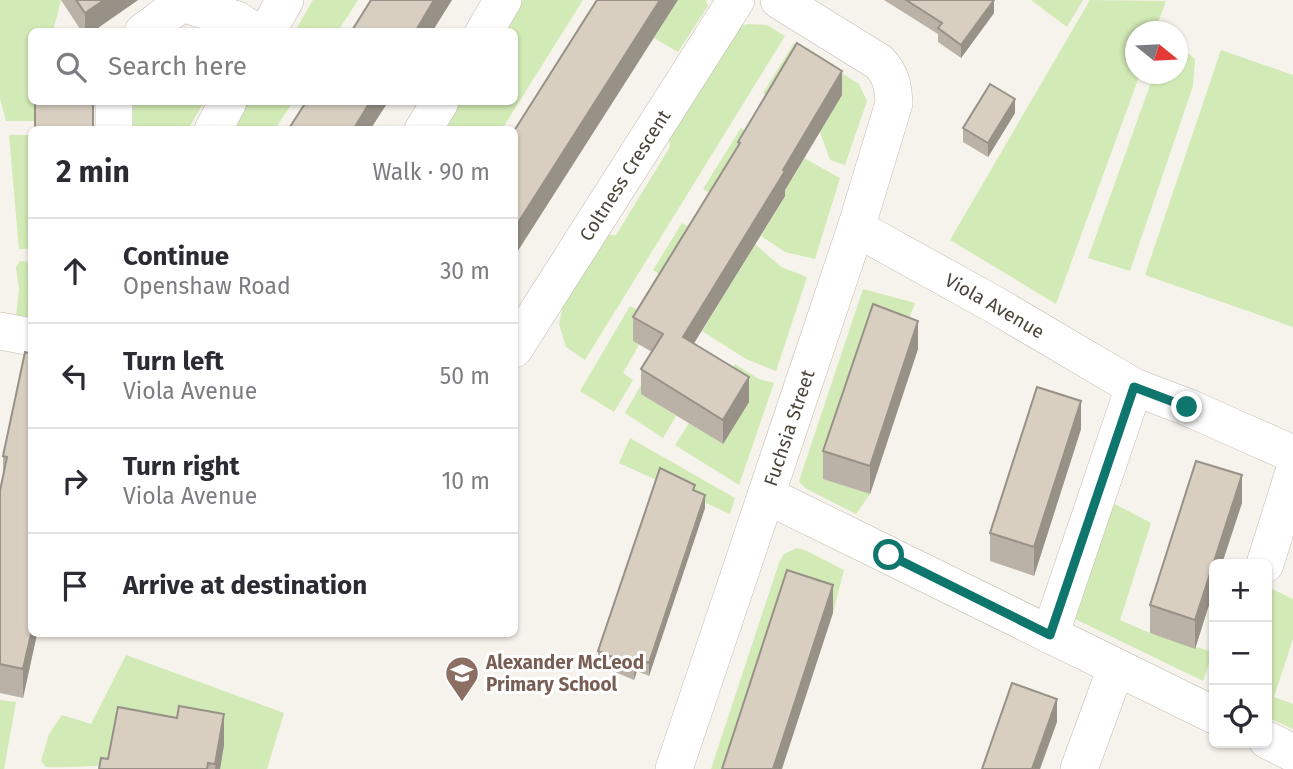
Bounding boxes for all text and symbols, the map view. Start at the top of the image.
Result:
north arrow [1125,21,1188,84]
search box [28,28,518,105]
icon: search [52,48,90,86]
text: Search here [108,51,247,82]
street label: Coltness Crescent [574,105,675,245]
text: 2 min [56,154,130,190]
text: Walk · 90 m [372,158,490,186]
text: Continue [123,241,229,272]
icon: ahead [56,252,94,290]
text: 30 m [440,257,490,285]
street label: Viola Avenue [941,268,1049,343]
text: Openshaw Road [123,272,291,300]
text: Turn left [123,346,224,377]
icon: left [56,357,94,395]
text: 50 m [440,362,490,390]
street label: Fuchsia Street [759,367,819,489]
text: Viola Avenue [123,377,257,405]
route end [1171,391,1202,422]
text: Turn right [123,451,240,482]
icon: right [56,462,94,500]
text: 10 m [441,467,490,495]
text: Viola Avenue [123,482,257,510]
route start [873,539,904,570]
map controls [1209,559,1272,748]
button: + [1209,559,1272,622]
icon: arrive [56,567,94,605]
text: Arrive at destination [123,570,367,601]
button: − [1209,622,1272,685]
place label: Alexander McLeod Primary School [485,651,644,696]
school or university icon: Alexander McLeod Primary School [443,654,481,703]
button: locate [1209,685,1272,748]

